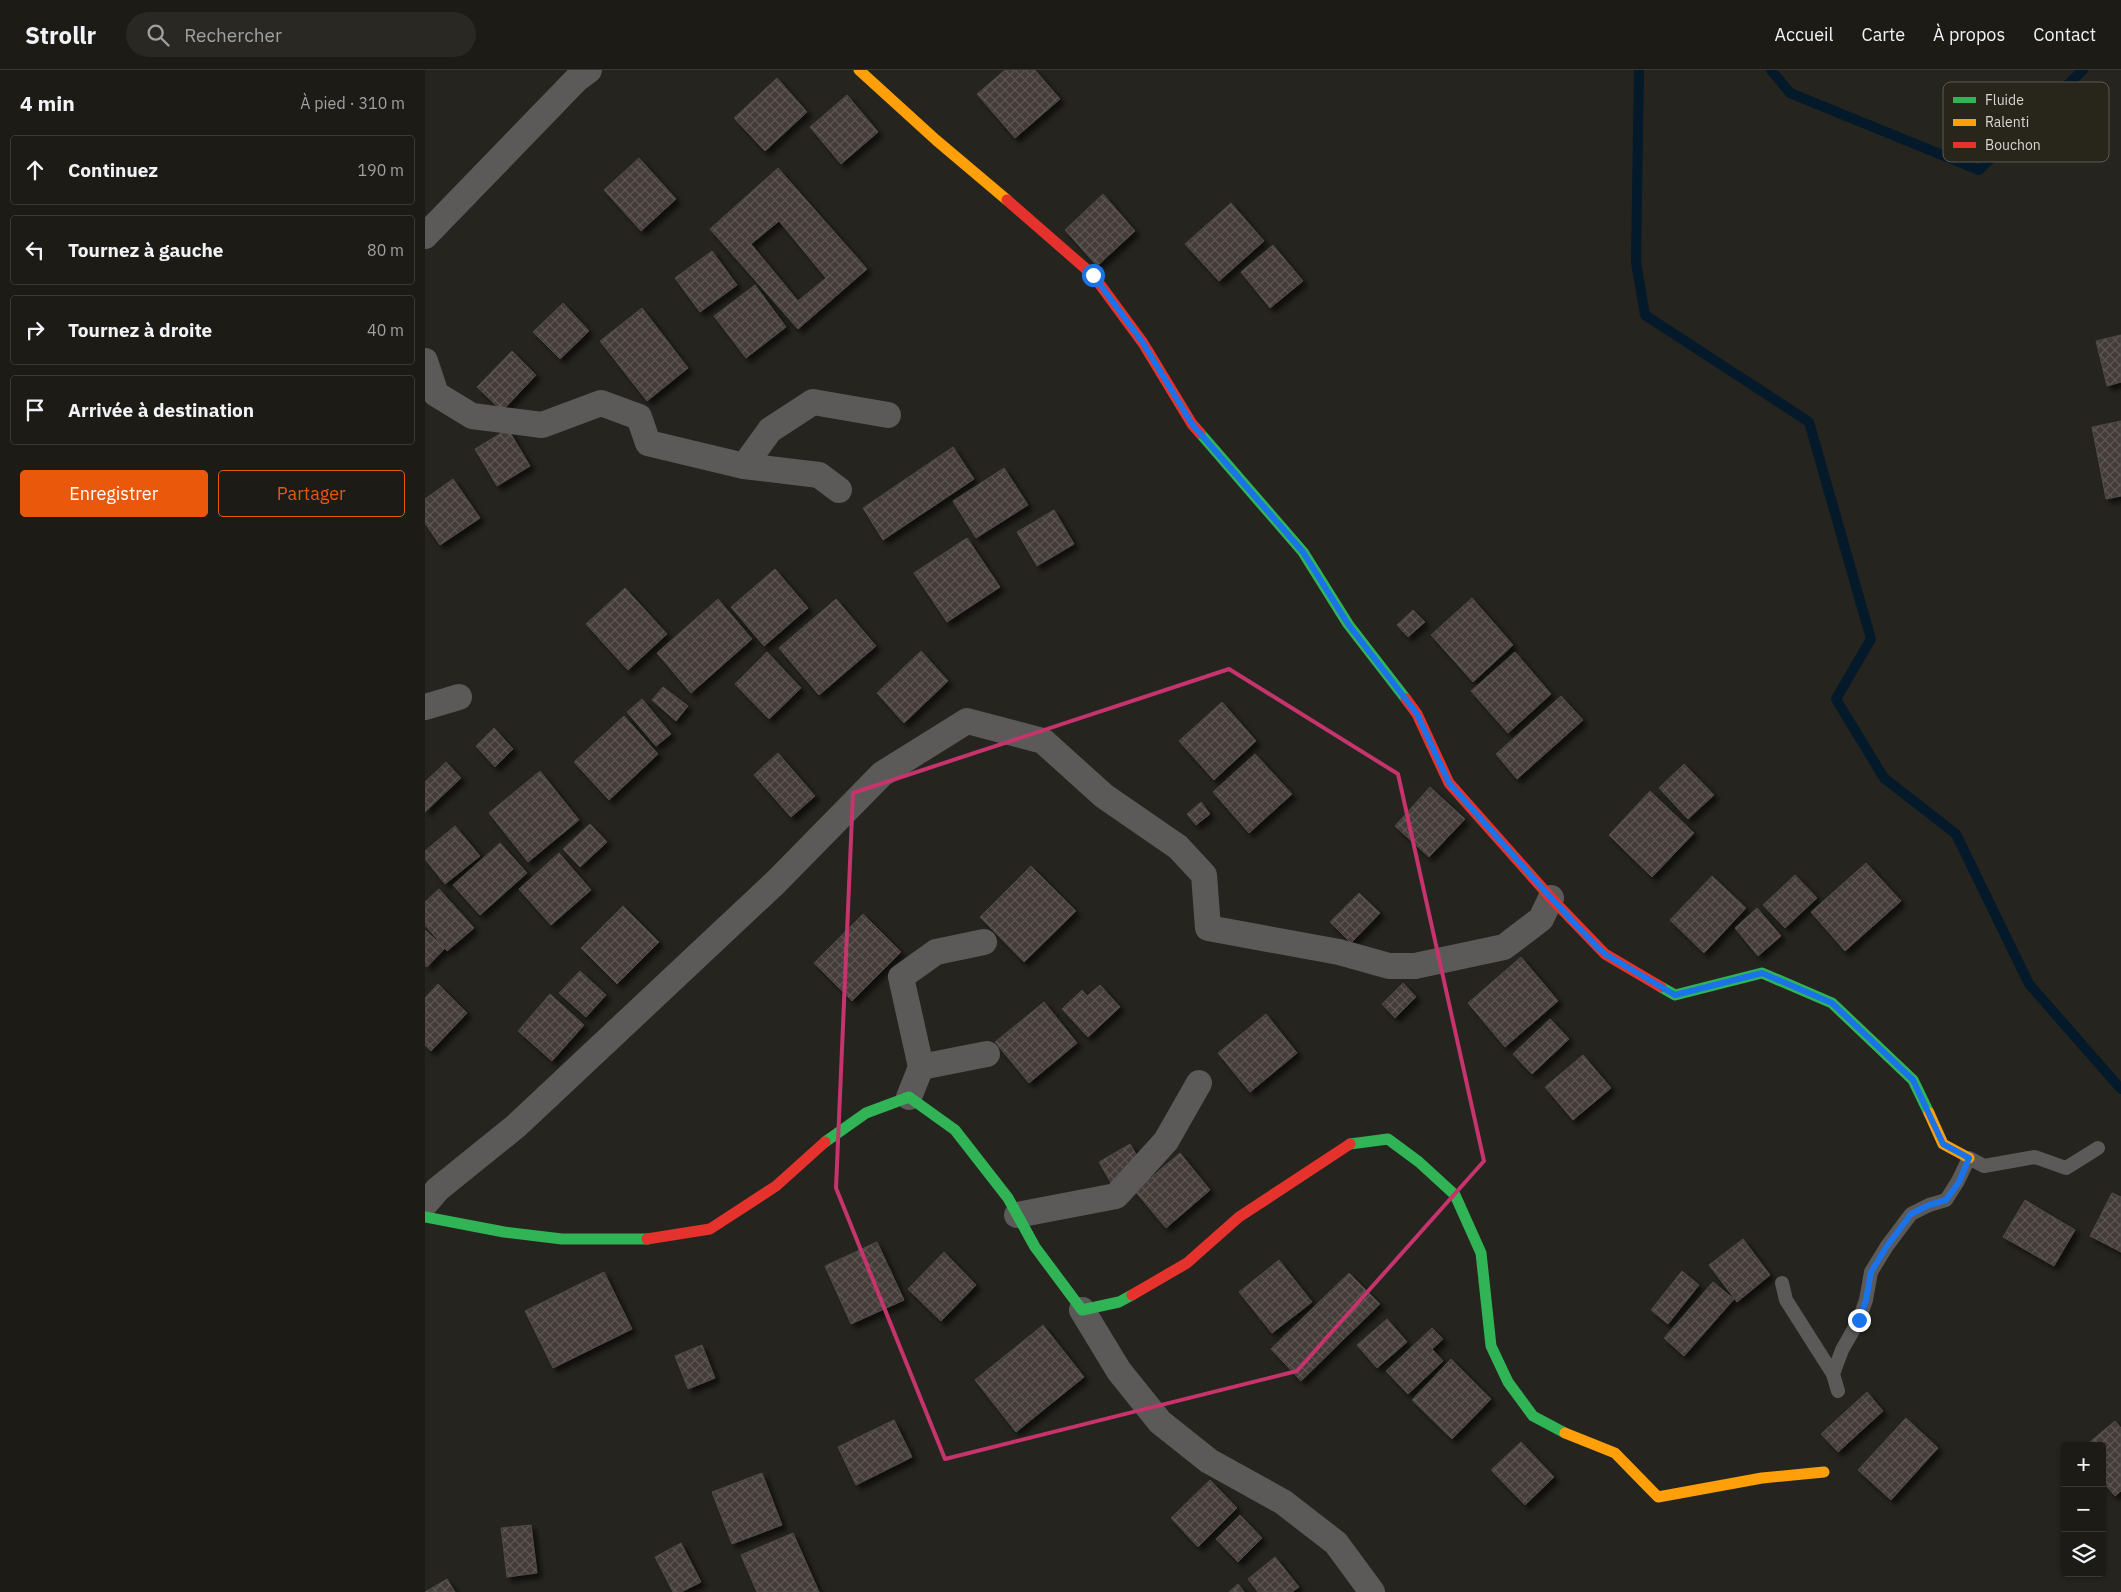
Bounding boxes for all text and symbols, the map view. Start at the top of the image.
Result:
search box [126,12,476,57]
text: Strollr [25,19,96,51]
icon: search [144,21,172,49]
text: Rechercher [184,23,282,47]
text: Accueil [1774,23,1833,46]
text: Carte [1861,23,1905,46]
text: À propos [1933,23,2005,46]
text: Contact [2033,23,2096,46]
legend [1943,82,2109,162]
text: 4 min [20,89,75,117]
text: Fluide [1985,91,2024,109]
text: À pied · 310 m [300,93,405,113]
text: Ralenti [1985,113,2029,131]
text: Bouchon [1985,136,2041,154]
icon: ahead [21,156,49,184]
text: Continuez [68,158,158,182]
text: 190 m [357,160,404,180]
icon: left [21,236,49,264]
text: Tournez à gauche [68,238,224,262]
text: 80 m [367,240,404,260]
route start [1082,264,1105,287]
icon: right [21,316,49,344]
text: Tournez à droite [68,318,212,342]
text: 40 m [367,320,404,340]
icon: arrive [21,396,49,424]
text: Arrivée à destination [68,398,254,422]
button: Enregistrer [20,470,208,517]
button: Partager [218,470,405,517]
route end [1848,1309,1871,1332]
map controls [2061,1442,2106,1577]
button: + [2061,1442,2106,1487]
button: − [2061,1487,2106,1532]
button: layers [2061,1532,2106,1577]

